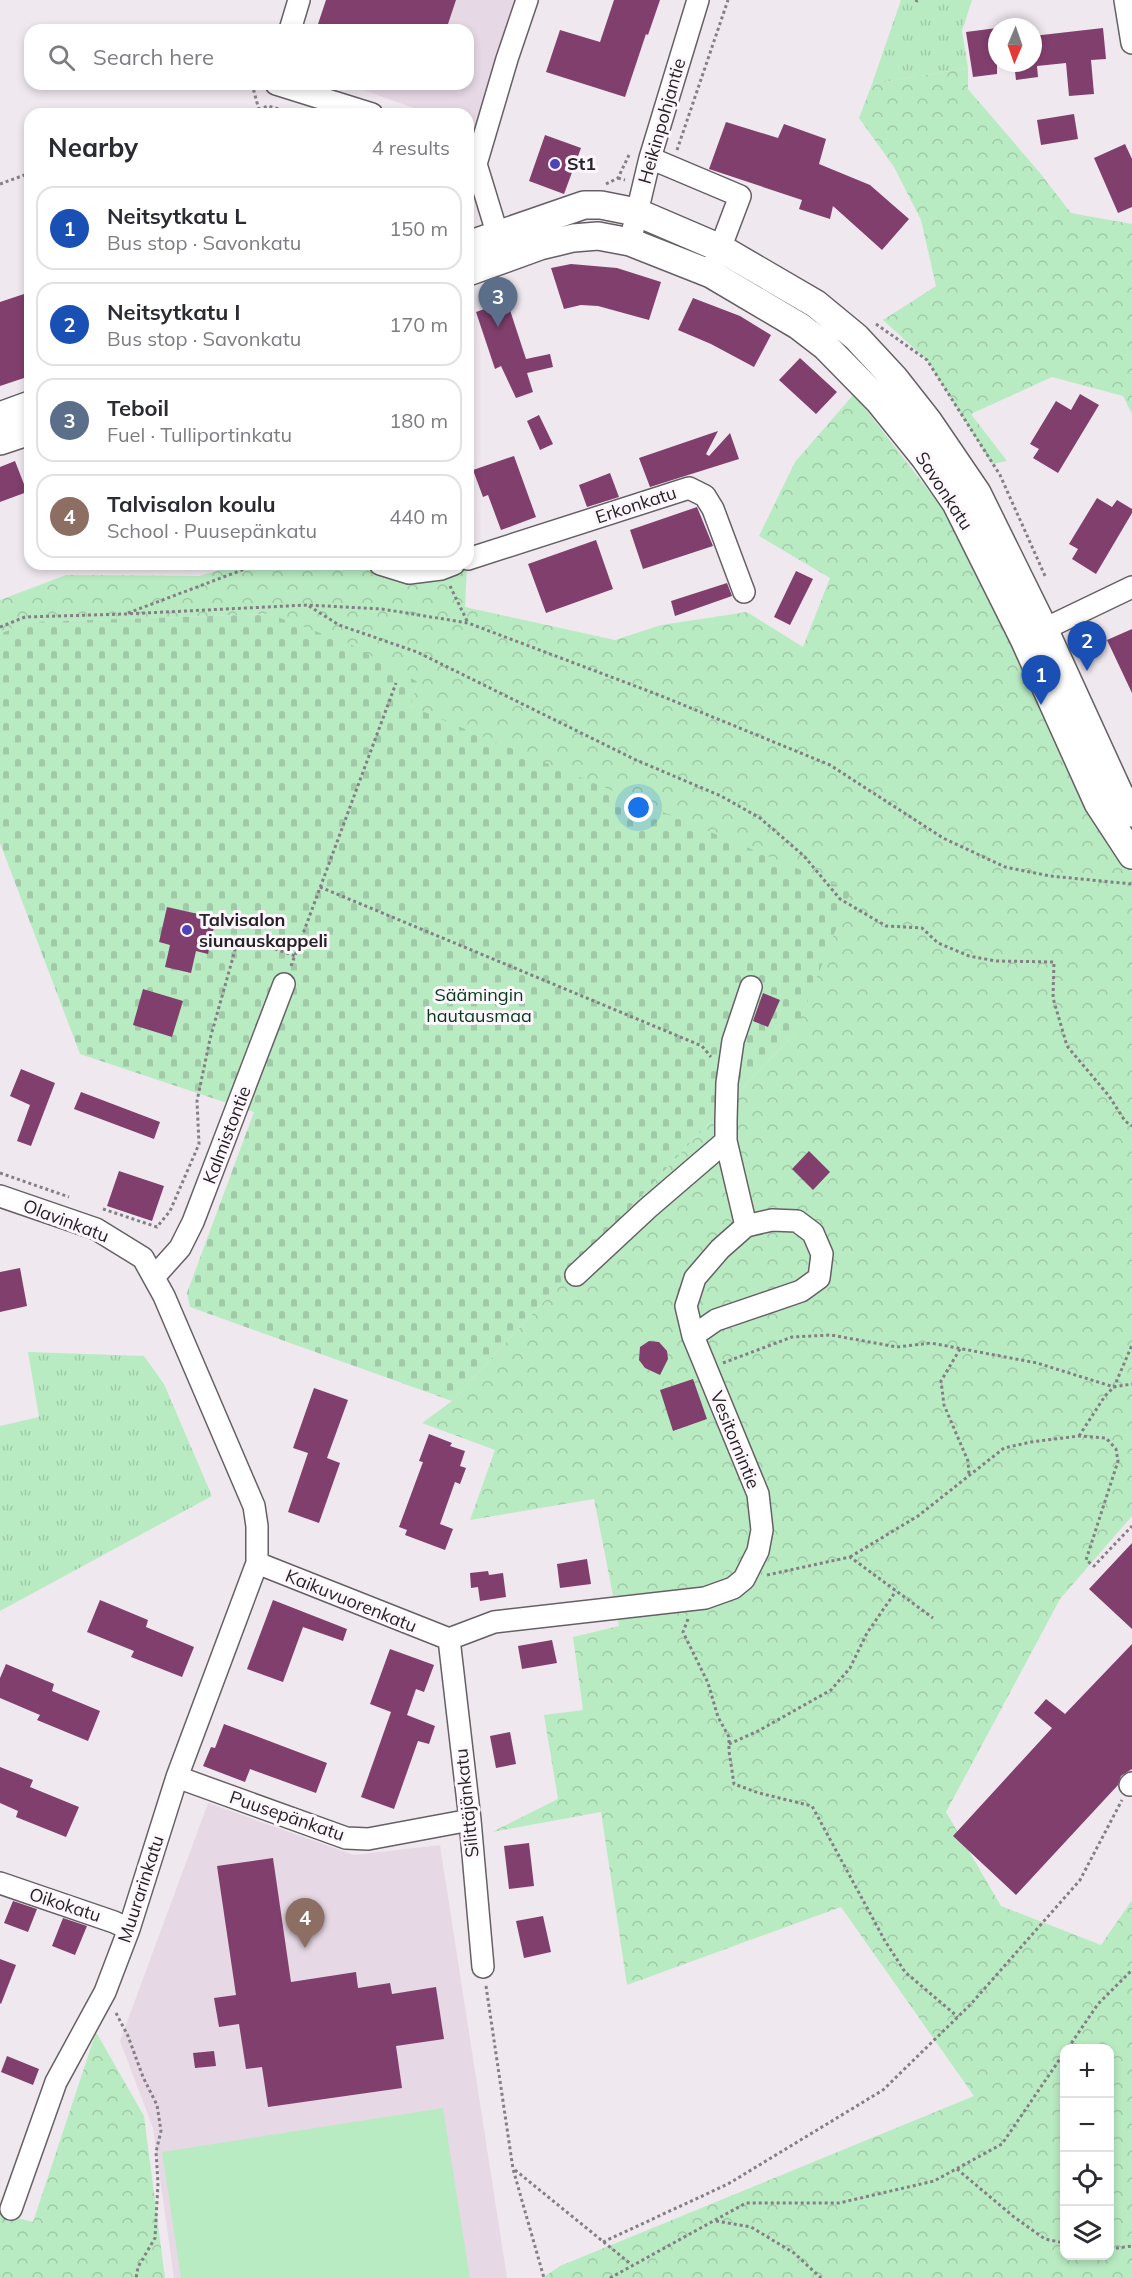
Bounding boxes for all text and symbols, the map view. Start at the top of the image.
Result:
north arrow [988,18,1042,72]
search box [24,24,474,90]
icon: search [45,41,78,74]
text: Search here [93,43,214,71]
street label: Heikinpohjantie [633,55,690,186]
text: Nearby [48,131,138,164]
text: 4 results [372,135,450,160]
place label: St1 [567,152,596,175]
marker: St1 [548,157,562,171]
text: Neitsytkatu L [107,202,247,230]
text: 1 [64,216,76,241]
text: 150 m [389,216,448,241]
text: Bus stop · Savonkatu [107,230,301,255]
pin: 3 [478,278,518,327]
text: Neitsytkatu I [107,298,241,326]
text: 2 [64,312,76,337]
text: 170 m [389,312,448,337]
text: Bus stop · Savonkatu [107,326,301,351]
text: Teboil [107,394,169,422]
text: 3 [64,408,76,433]
text: 180 m [389,408,448,433]
text: Fuel · Tulliportinkatu [107,422,292,447]
street label: Savonkatu [911,447,978,534]
street label: Erkonkatu [593,481,679,528]
text: Talvisalon koulu [107,490,276,518]
text: 4 [64,504,76,529]
text: 440 m [389,504,448,529]
text: School · Puusepänkatu [107,518,317,543]
pin: 2 [1068,622,1106,671]
pin: 1 [1022,656,1060,705]
your location [624,793,653,822]
place label: Talvisalon siunauskappeli [199,908,328,952]
marker: Talvisalon siunauskappeli [180,923,194,937]
park label: Säämingin hautausmaa [426,983,532,1027]
street label: Kalmistontie [197,1083,256,1187]
street label: Olavinkatu [20,1194,112,1247]
street label: Vesitornintie [705,1388,765,1492]
street label: Kaikuvuorenkatu [282,1564,420,1637]
street label: Silittäjänkatu [449,1747,484,1859]
street label: Puusepänkatu [227,1785,348,1846]
street label: Muurarinkatu [112,1832,169,1945]
street label: Oikokatu [26,1882,104,1927]
pin: 4 [286,1898,324,1948]
map controls [1060,2044,1114,2260]
button: + [1060,2044,1114,2098]
button: − [1060,2098,1114,2152]
button: locate [1060,2152,1114,2206]
button: layers [1060,2206,1114,2260]

